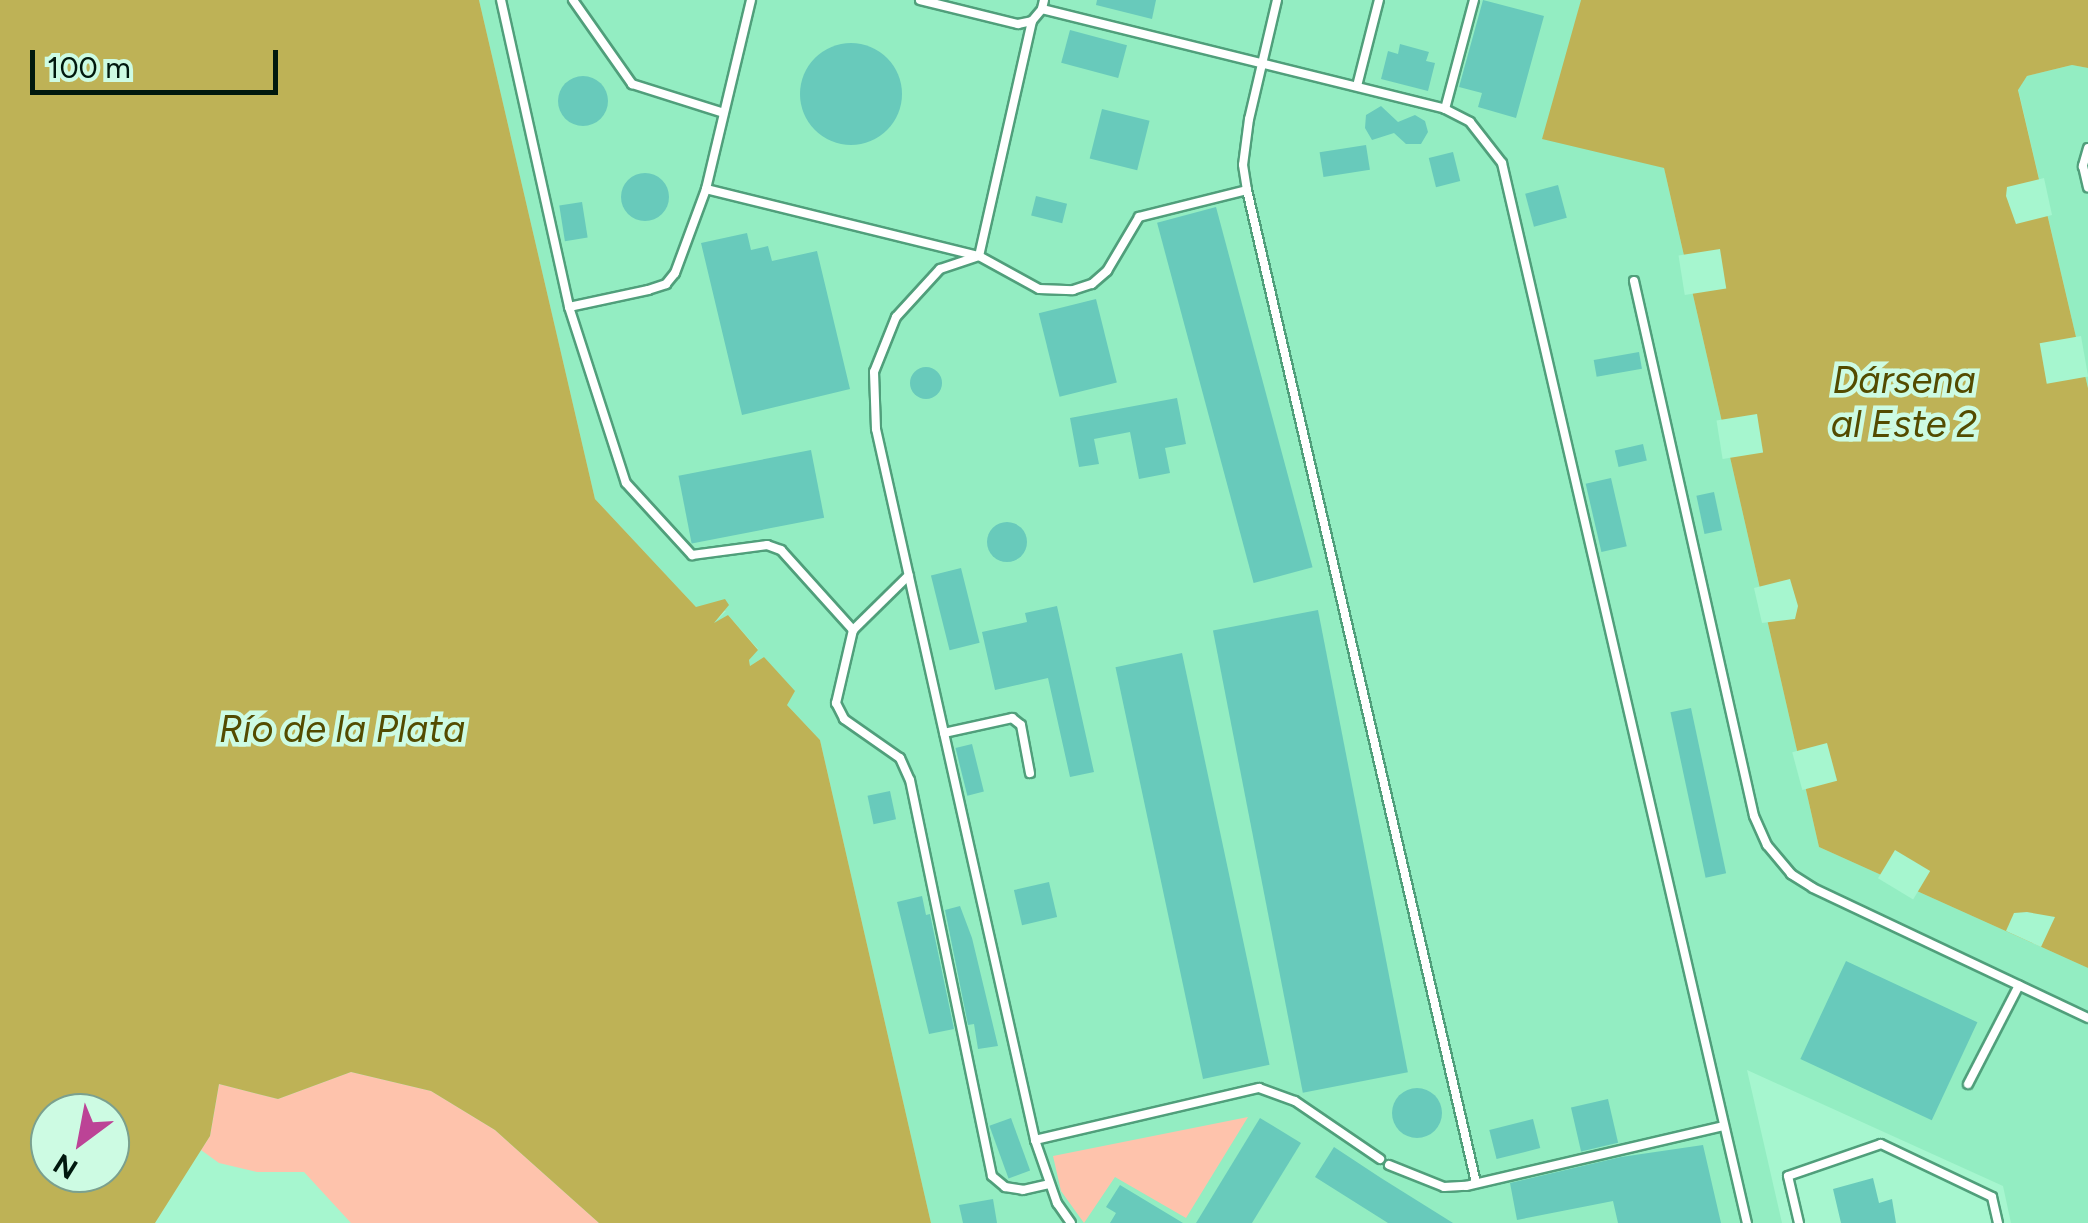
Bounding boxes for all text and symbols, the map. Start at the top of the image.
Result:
scale bar [35,30,282,92]
text: 100 m [47,49,131,86]
water label: Dársena al Este 2 [1831,358,1977,448]
water label: Río de la Plata [219,707,465,753]
north arrow [30,1093,130,1193]
text: N [47,1147,83,1187]

